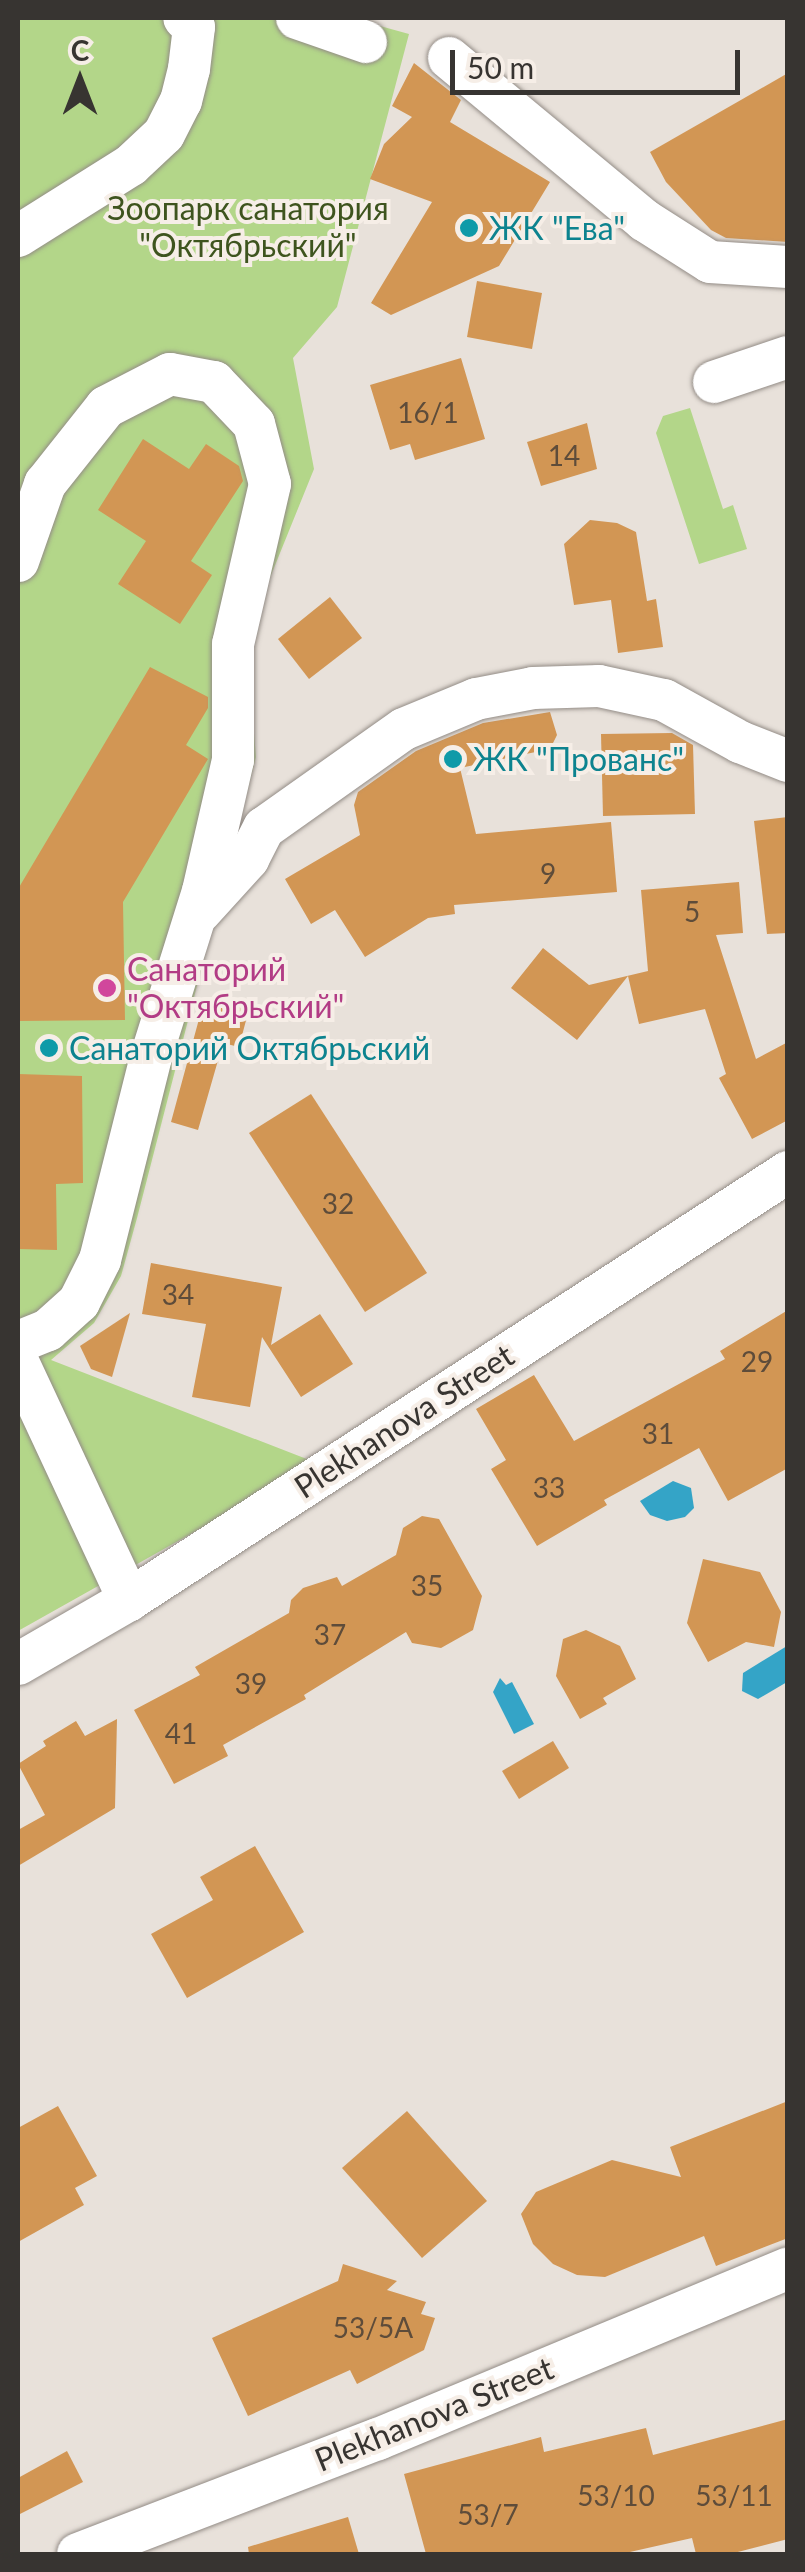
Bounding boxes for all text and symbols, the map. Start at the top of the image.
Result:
north arrow [30,30,130,130]
scale bar [455,30,745,92]
text: С [71,33,89,67]
text: 50 m [467,49,534,85]
park label: Зоопарк санатория "Октябрьский" [107,190,389,265]
place label: ЖК "Ева" [489,209,625,247]
marker: ЖК "Ева" [458,217,480,239]
house number: 16/1 [397,395,459,429]
house number: 14 [548,438,580,472]
place label: ЖК "Прованс" [473,740,684,778]
marker: ЖК "Прованс" [442,748,464,770]
house number: 9 [540,856,556,890]
house number: 5 [684,894,700,928]
place label: Санаторий "Октябрьский" [127,951,344,1026]
marker: Санаторий "Октябрьский" [96,977,118,999]
place label: Санаторий Октябрьский [69,1029,430,1067]
marker: Санаторий Октябрьский [38,1037,60,1059]
house number: 32 [322,1186,354,1220]
house number: 34 [162,1277,194,1311]
street label: Plekhanova Street [287,1336,521,1506]
house number: 29 [741,1344,773,1378]
house number: 31 [642,1416,674,1450]
house number: 33 [533,1470,565,1504]
house number: 35 [411,1568,443,1602]
house number: 37 [314,1617,346,1651]
house number: 39 [235,1666,267,1700]
house number: 41 [165,1716,197,1750]
house number: 53/5А [333,2310,413,2344]
street label: Plekhanova Street [309,2349,559,2479]
house number: 53/10 [577,2478,655,2512]
house number: 53/11 [695,2478,773,2512]
house number: 53/7 [457,2497,519,2531]

